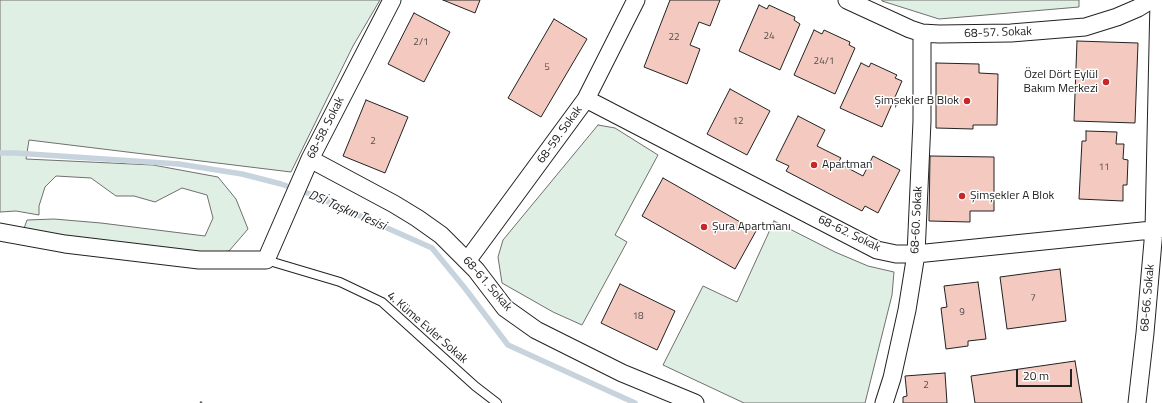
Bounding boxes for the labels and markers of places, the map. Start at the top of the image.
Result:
place label: Özel Dört Eylül Bakım Merkezi [1024,68,1098,96]
marker: Özel Dört Eylül Bakım Merkezi [1101,77,1111,87]
place label: Şimşekler B Blok [875,94,959,108]
marker: Şimşekler B Blok [962,96,972,106]
place label: Apartman [822,158,872,172]
marker: Apartman [809,160,819,170]
place label: Şimşekler A Blok [970,189,1054,203]
marker: Şimşekler A Blok [957,191,967,201]
place label: Şura Apartmanı [712,220,791,234]
marker: Şura Apartmanı [699,222,709,232]

